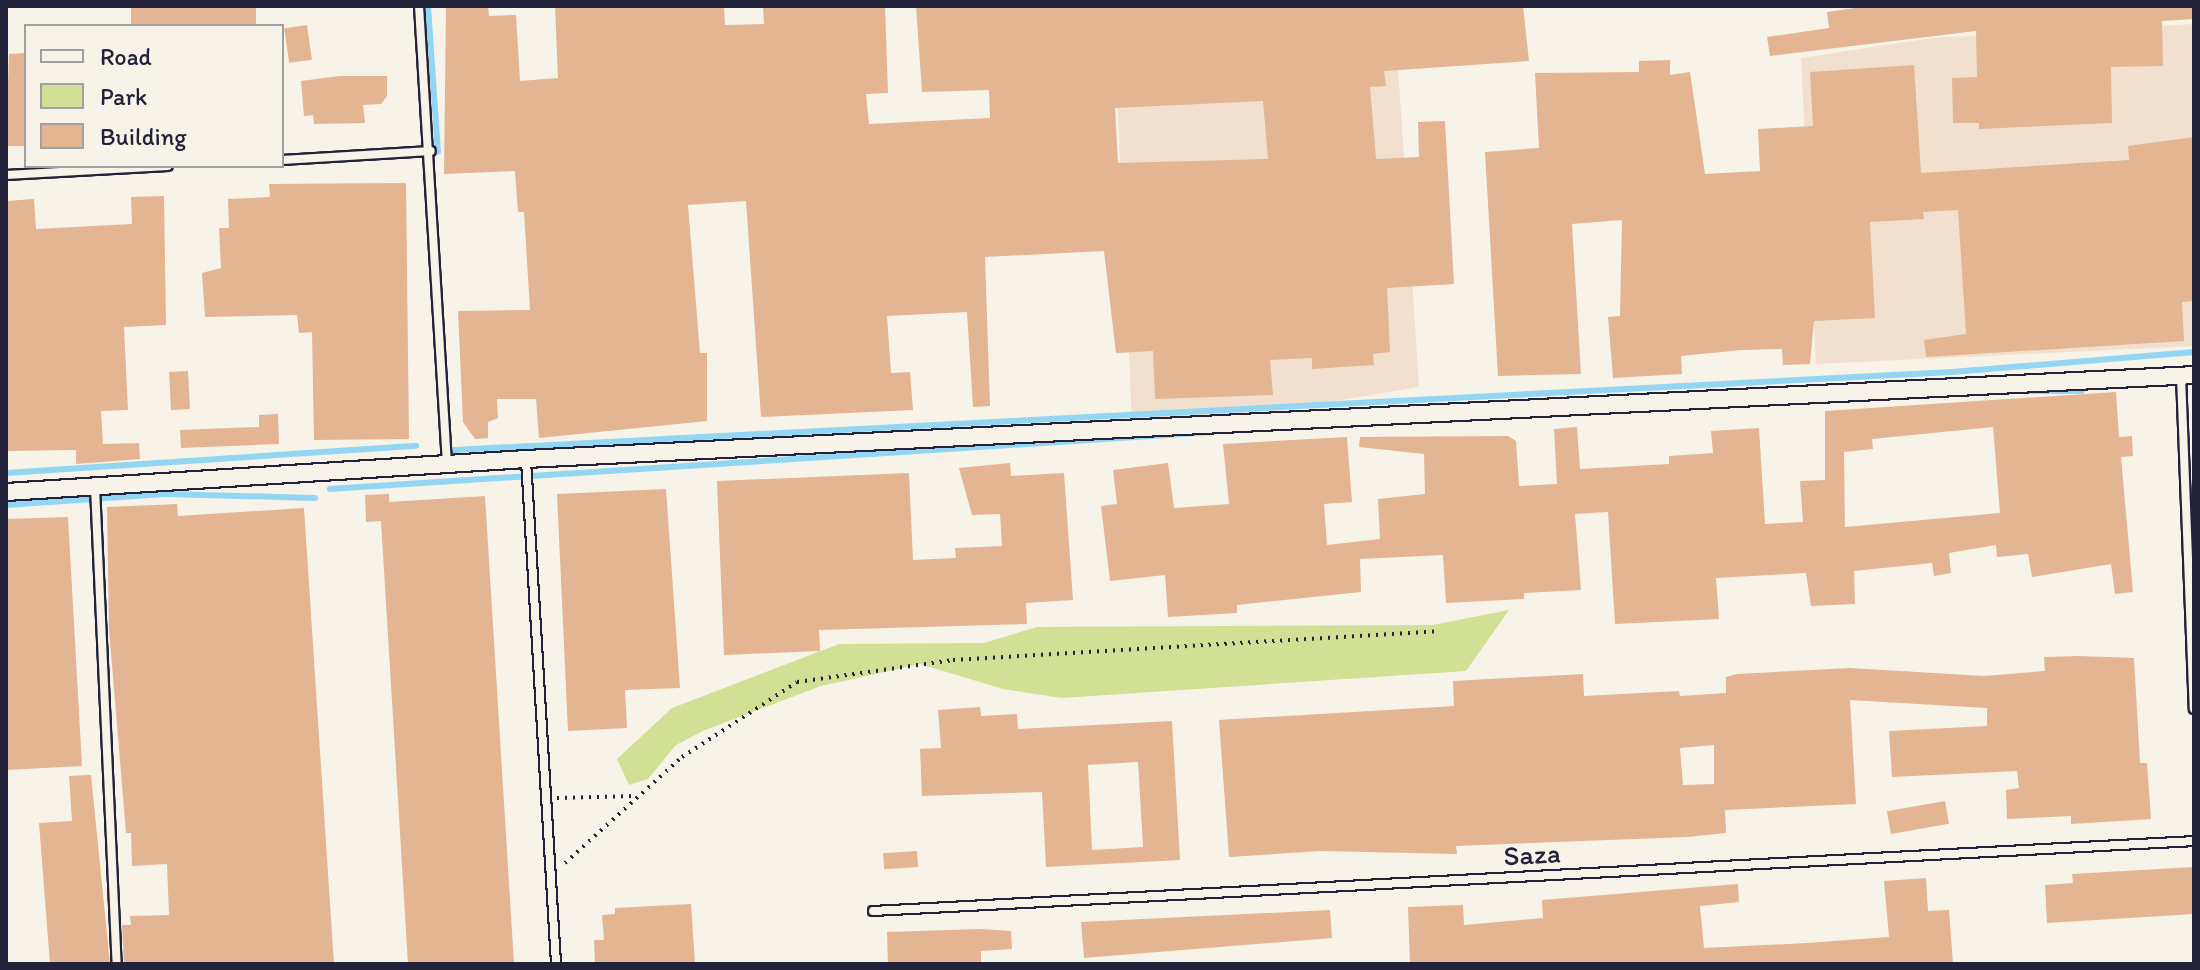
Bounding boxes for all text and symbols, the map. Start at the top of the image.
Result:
legend [24,24,284,168]
text: Road [100,42,152,71]
text: Park [100,82,147,111]
text: Building [100,122,187,151]
street label: Saza [1503,836,1561,872]

